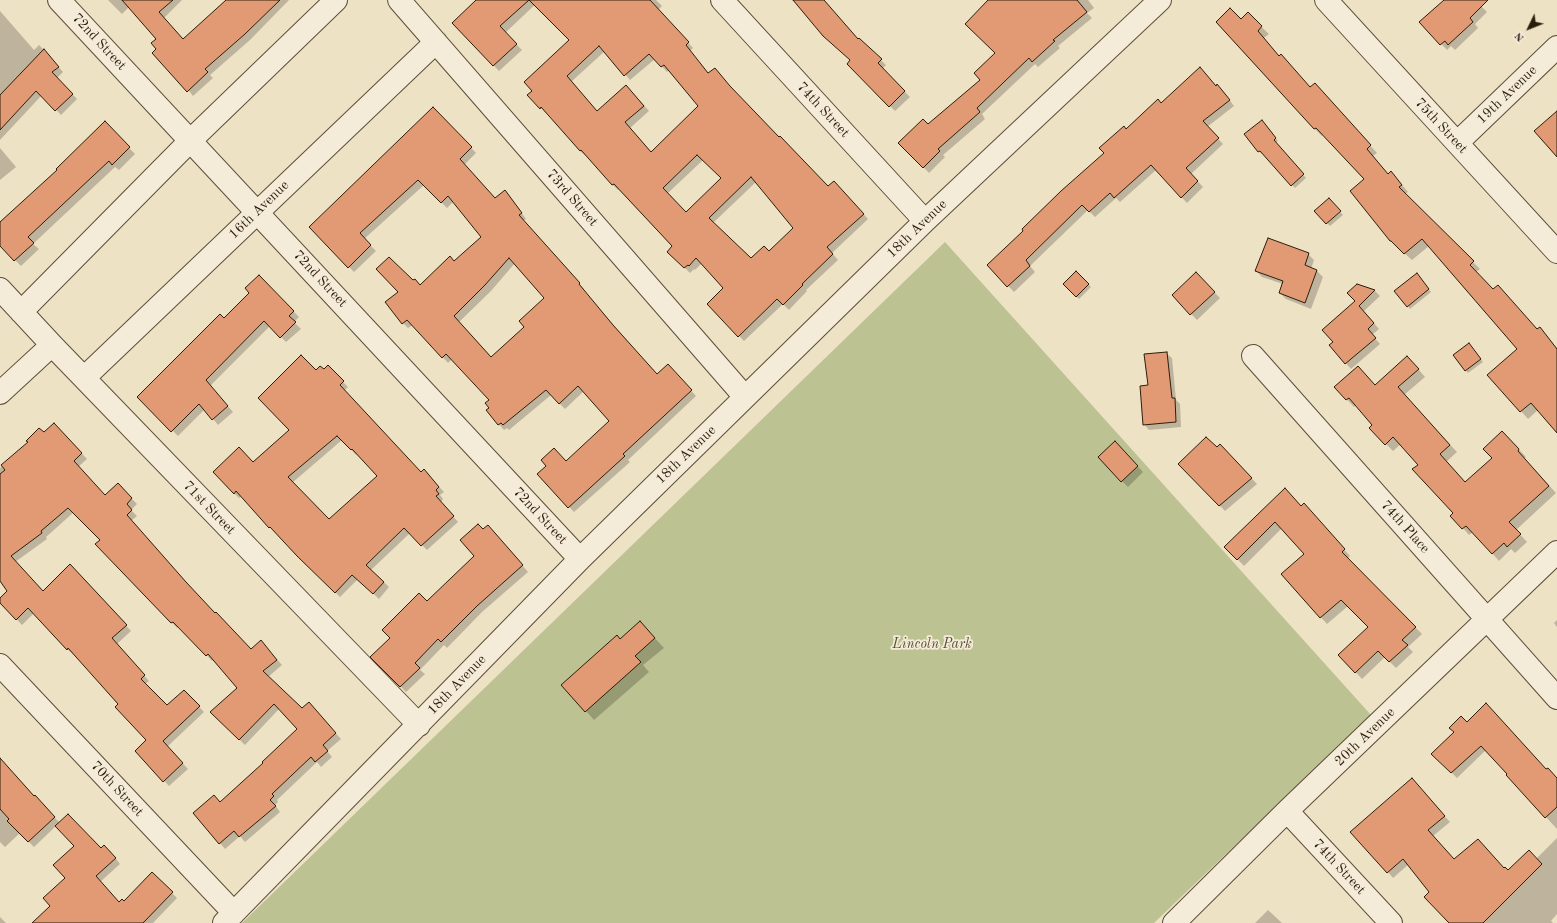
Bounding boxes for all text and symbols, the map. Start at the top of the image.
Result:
north arrow [1509,8,1549,48]
street label: 72nd Street [68,10,130,74]
text: N [1513,30,1527,43]
street label: 19th Avenue [1473,62,1541,128]
street label: 74th Street [793,79,853,141]
street label: 75th Street [1411,95,1471,157]
street label: 73rd Street [543,166,601,230]
street label: 16th Avenue [225,177,293,243]
street label: 18th Avenue [883,196,951,262]
street label: 72nd Street [289,247,351,311]
street label: 18th Avenue [652,422,720,488]
street label: 71st Street [179,478,239,538]
street label: 72nd Street [509,484,571,548]
street label: 74th Place [1377,497,1433,557]
park label: Lincoln Park [892,636,972,652]
street label: 18th Avenue [424,651,490,719]
street label: 20th Avenue [1331,704,1399,770]
street label: 70th Street [87,758,147,820]
street label: 74th Street [1309,836,1369,898]

